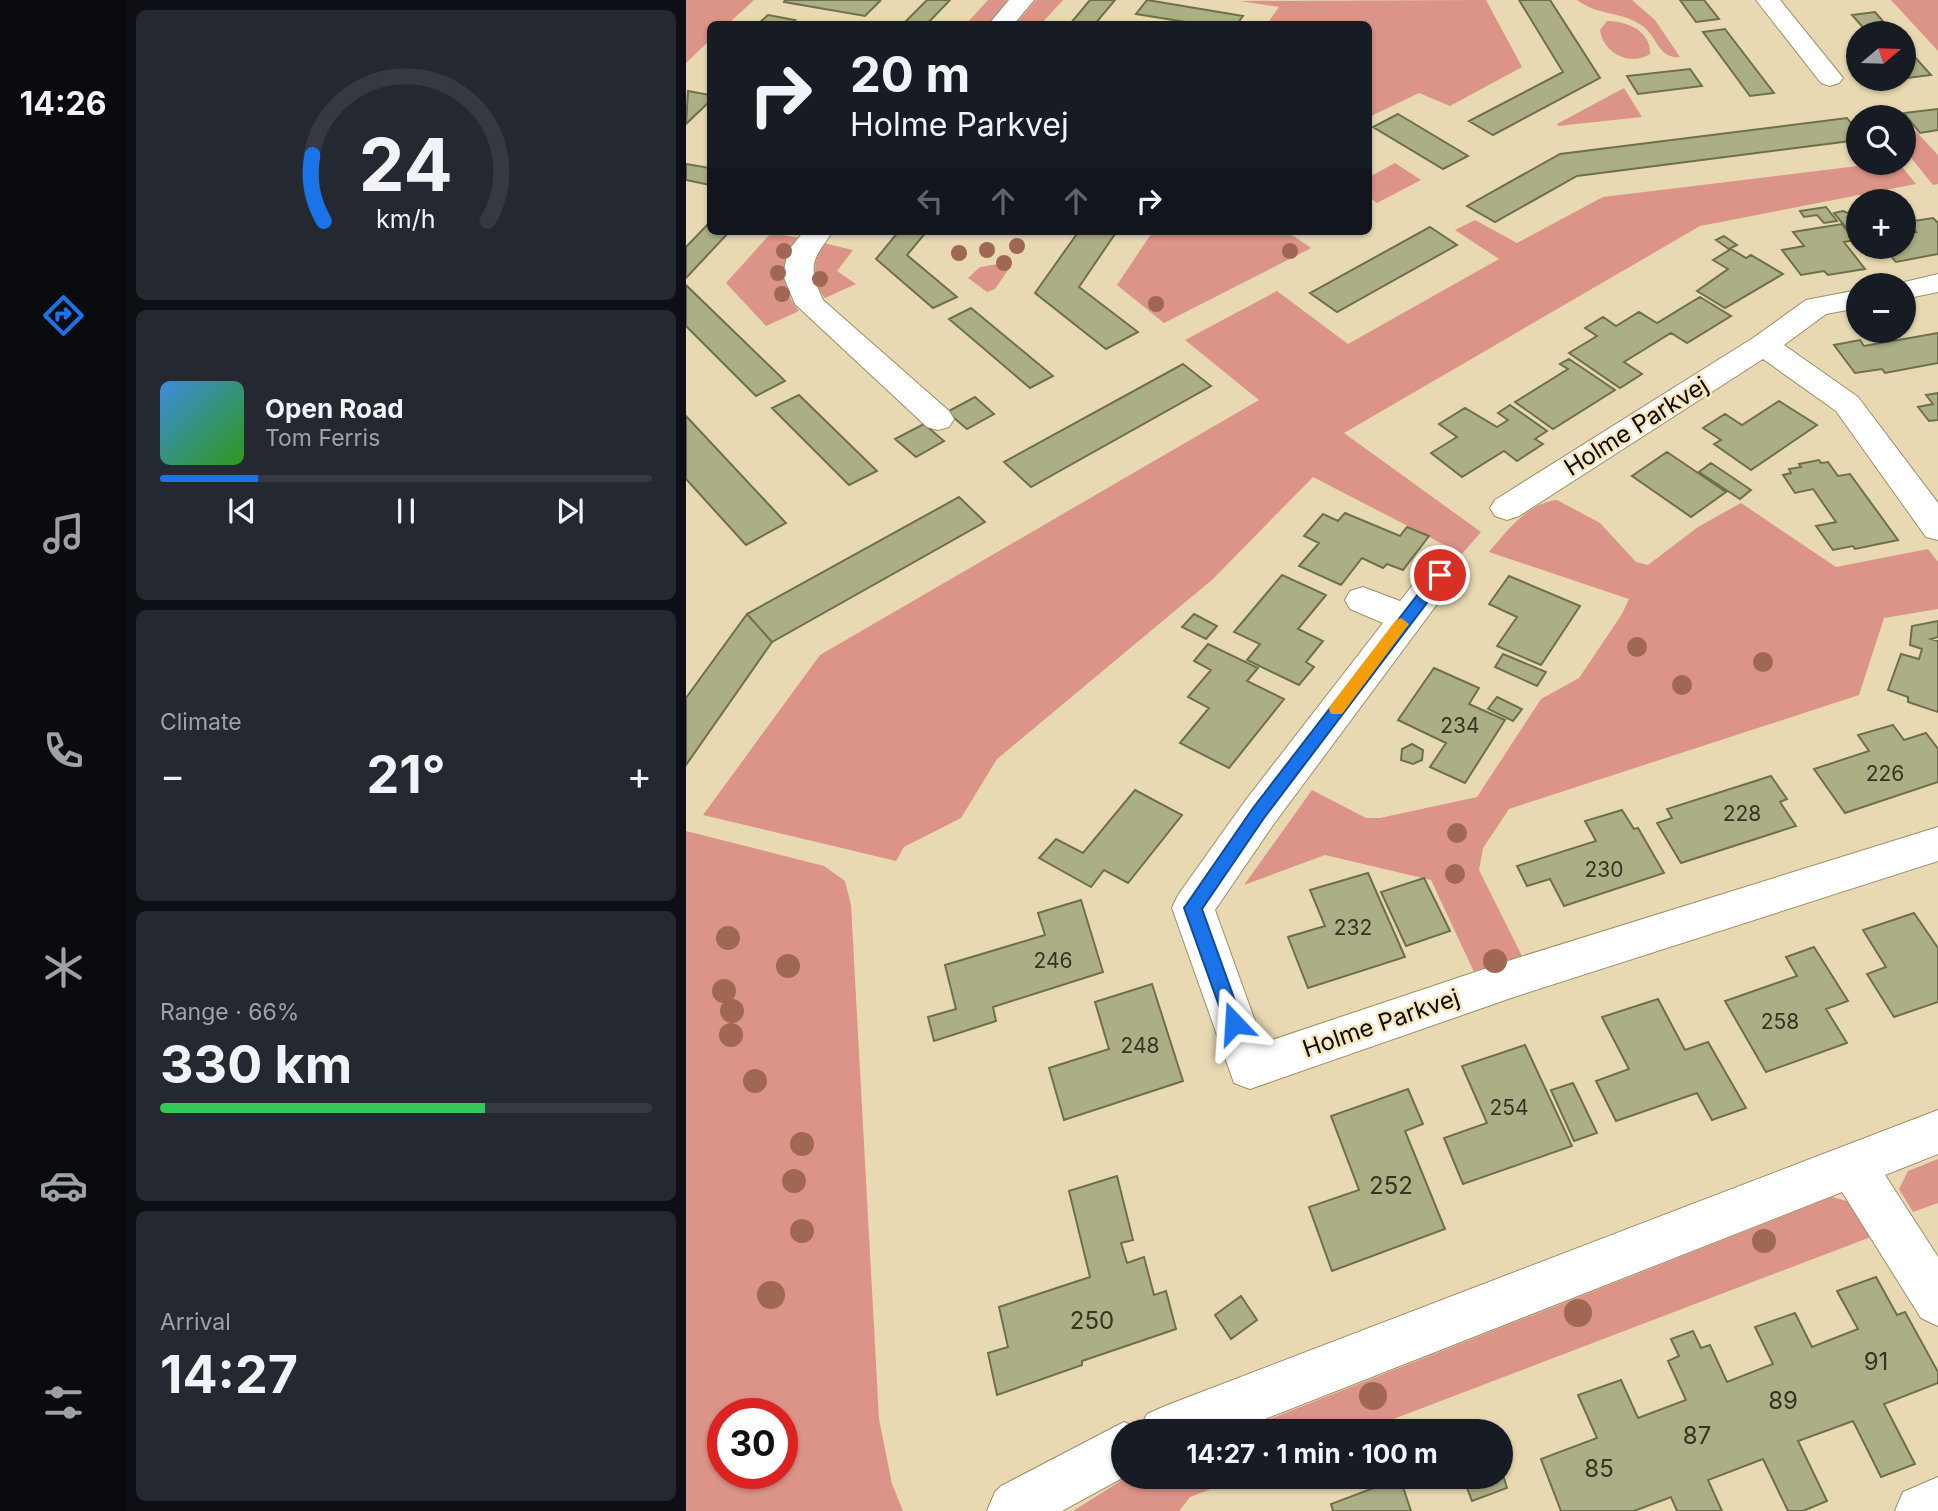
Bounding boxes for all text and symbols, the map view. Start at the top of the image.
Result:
north arrow [1846,21,1916,91]
map controls [1846,21,1916,343]
text: 20 m [850,45,970,104]
icon: right [735,49,826,140]
text: 14:26 [19,84,107,123]
text: Holme Parkvej [850,105,1069,144]
button: search [1846,105,1916,175]
text: 24 [359,120,453,209]
icon: left [911,182,949,220]
icon: ahead [984,182,1022,220]
icon: ahead [1057,182,1095,220]
icon: right [1130,182,1168,220]
button: + [1846,189,1916,259]
text: km/h [376,204,436,234]
button: − [1846,273,1916,343]
icon: directions [39,291,88,340]
street label: Holme Parkvej [1559,370,1713,482]
text: Open Road [265,393,404,424]
text: Tom Ferris [265,424,380,452]
icon: previous [223,492,261,530]
icon: pause [387,492,425,530]
icon: next [551,492,589,530]
icon: music [39,509,88,558]
pin [1410,545,1470,605]
icon: arrive [1421,556,1459,594]
text: Climate [160,708,242,736]
house number: 234 [1440,713,1480,738]
icon: phone [39,726,88,775]
text: 21° [366,743,446,806]
text: − [160,752,185,798]
text: + [627,752,652,798]
house number: 226 [1866,761,1904,786]
house number: 228 [1723,801,1761,826]
house number: 230 [1584,857,1624,882]
house number: 232 [1334,915,1372,940]
icon: climate [39,943,88,992]
house number: 246 [1033,948,1073,973]
street label: Holme Parkvej [1299,983,1463,1063]
position arrow [1197,986,1271,1060]
text: Range · 66% [160,998,299,1026]
house number: 258 [1761,1009,1799,1034]
text: 330 km [160,1033,352,1096]
house number: 248 [1120,1033,1160,1058]
house number: 254 [1489,1095,1529,1120]
icon: car [39,1161,88,1210]
house number: 252 [1369,1171,1413,1200]
house number: 250 [1070,1306,1114,1335]
text: Arrival [160,1308,231,1336]
text: 14:27 [160,1343,298,1406]
house number: 91 [1864,1347,1888,1376]
icon: filters [39,1378,88,1427]
house number: 89 [1768,1386,1798,1415]
speed limit sign: 30 [707,1398,798,1489]
house number: 87 [1683,1421,1711,1450]
text: 14:27 · 1 min · 100 m [1186,1438,1438,1469]
house number: 85 [1584,1454,1614,1483]

